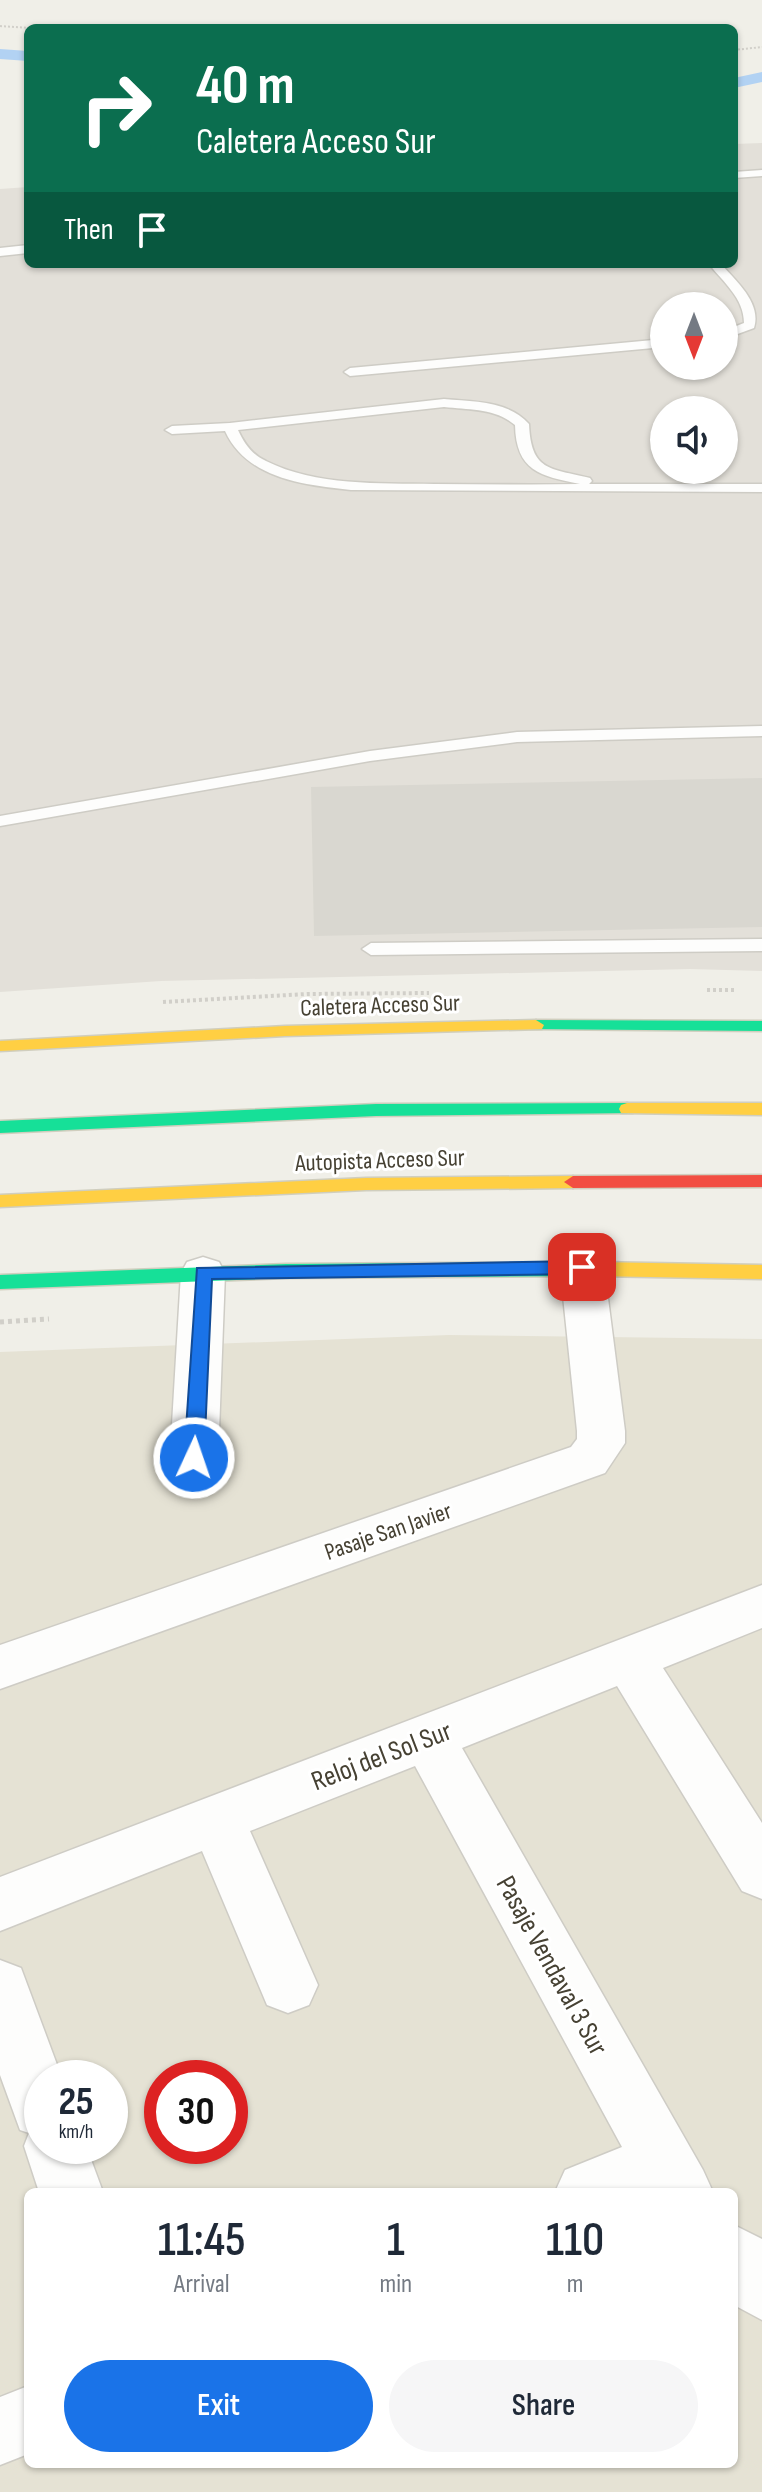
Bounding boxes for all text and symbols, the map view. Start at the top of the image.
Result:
text: 40 m [196,53,295,120]
icon: right [64,56,168,160]
text: Caletera Acceso Sur [196,121,436,164]
icon: arrive [130,208,174,252]
text: Then [64,212,114,248]
north arrow [650,292,738,380]
map controls [650,292,738,484]
button: sound [650,396,738,484]
street label: Caletera Acceso Sur [300,988,460,1023]
street label: Autopista Acceso Sur [294,1143,465,1178]
pin [548,1233,616,1301]
icon: arrive [560,1245,604,1289]
position arrow [152,1416,236,1500]
street label: Pasaje San Javier [321,1496,456,1567]
street label: Reloj del Sol Sur [307,1715,456,1798]
street label: Pasaje Vendaval 3 Sur [489,1870,615,2061]
speed limit sign: 30 [144,2060,248,2164]
text: 25 [58,2078,94,2126]
text: km/h [59,2120,93,2144]
text: 11:45 [158,2212,246,2269]
text: 1 [387,2212,405,2269]
text: 110 [546,2212,604,2269]
text: Arrival [174,2269,230,2300]
text: min [379,2269,412,2300]
text: m [567,2269,583,2300]
button: Exit [64,2360,373,2452]
button: Share [389,2360,698,2452]

